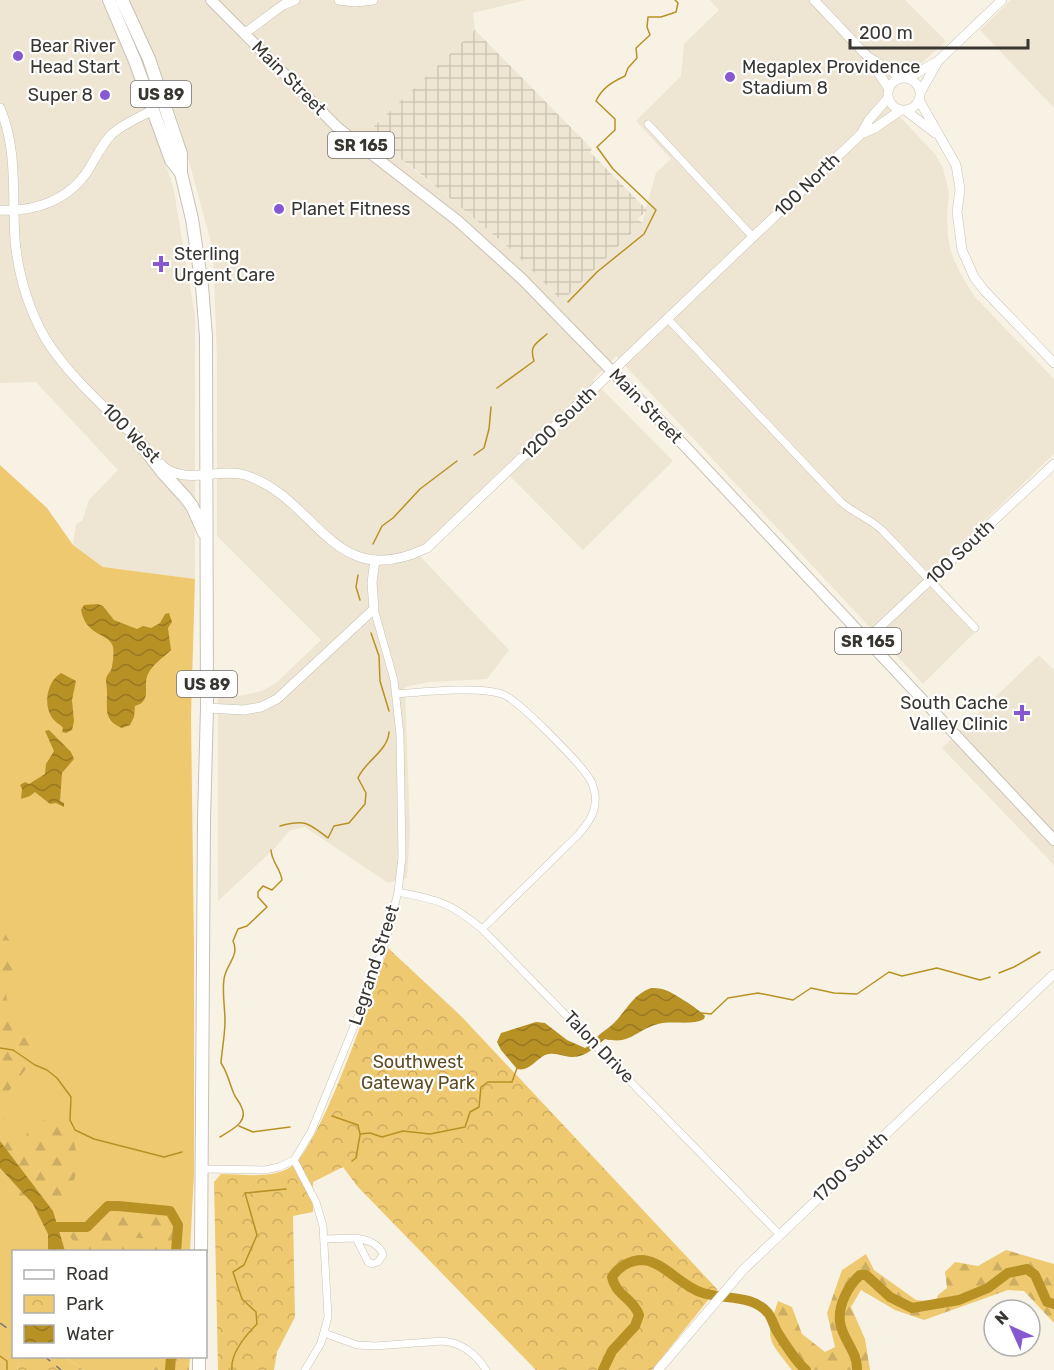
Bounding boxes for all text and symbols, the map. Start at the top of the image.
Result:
scale bar [850,12,1028,50]
text: 200 m [859,22,913,44]
place label: Bear River Head Start [30,35,120,78]
street label: Main Street [247,36,331,120]
marker: Bear River Head Start [11,49,25,63]
place label: Megaplex Providence Stadium 8 [742,56,920,99]
marker: Megaplex Providence Stadium 8 [723,70,737,84]
road number: US 89 [131,81,191,107]
place label: Super 8 [28,84,93,106]
marker: Super 8 [98,88,112,102]
road number: SR 165 [328,132,394,158]
street label: 100 North [770,148,844,222]
place label: Planet Fitness [291,198,411,220]
marker: Planet Fitness [272,202,286,216]
place label: Sterling Urgent Care [174,243,275,286]
marker: Sterling Urgent Care [152,255,170,273]
street label: Main Street [605,364,687,448]
street label: 1200 South [517,382,601,464]
street label: 100 West [97,398,165,468]
street label: 100 South [921,515,999,589]
road number: SR 165 [835,628,901,654]
road number: US 89 [177,671,237,697]
place label: South Cache Valley Clinic [900,692,1008,735]
marker: South Cache Valley Clinic [1013,704,1031,722]
street label: Legrand Street [344,902,404,1028]
street label: Talon Drive [559,1006,639,1088]
park label: Southwest Gateway Park [361,1051,476,1094]
street label: 1700 South [808,1127,892,1207]
legend [12,1250,207,1358]
text: Road [66,1263,109,1285]
text: Park [66,1293,104,1315]
north arrow [982,1298,1042,1358]
text: N [991,1307,1013,1329]
text: Water [66,1323,114,1345]

